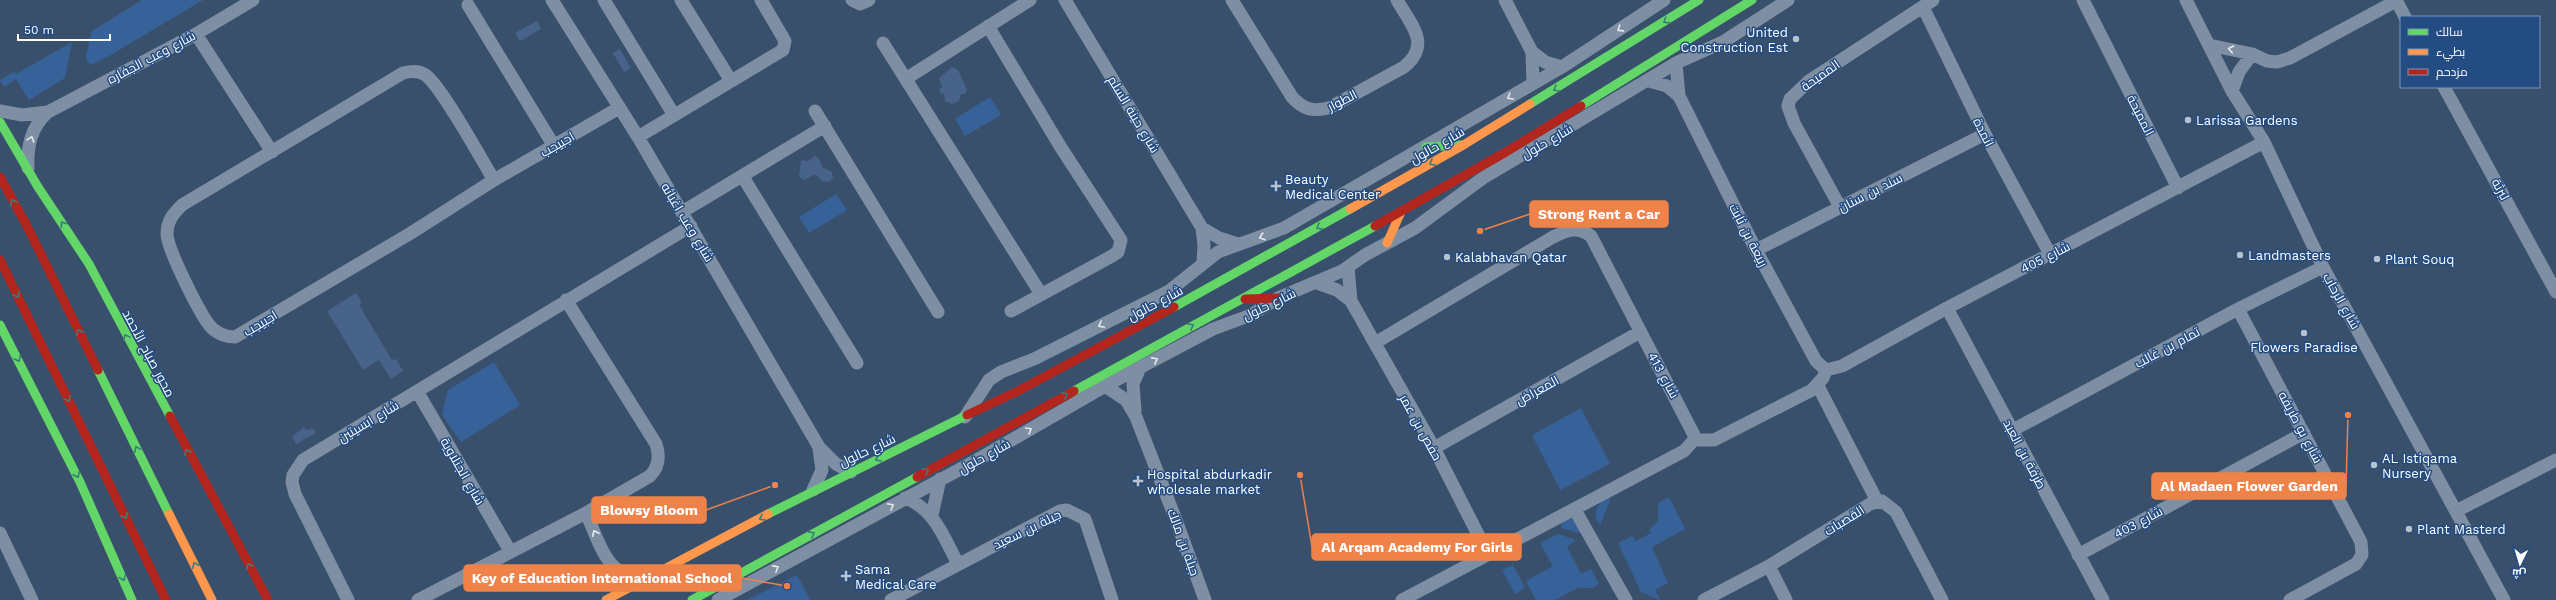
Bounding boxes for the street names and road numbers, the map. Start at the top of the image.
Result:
street label: شارع وعب الجفاره [105,28,198,88]
street label: المميحة [1798,57,1843,94]
street label: شارع حينة السلم [1103,73,1162,157]
street label: الطوار [1324,87,1360,115]
street label: المميحة [2124,92,2157,138]
street label: اثمدة [1970,115,1997,149]
street label: شارع حلول [1519,121,1576,163]
street label: شارع حالول [1407,124,1468,168]
street label: اجبيجب [538,129,577,160]
street label: سند بن سنان [1836,170,1905,215]
street label: لبرثة [2489,176,2512,203]
street label: شارع وعب اغباثه [657,180,717,265]
street label: ربيعة بن ثابت [1726,201,1771,270]
street label: شارع 405 [2018,239,2073,277]
street label: شارع الرحاب [2319,271,2363,332]
street label: شارع حالول [1125,283,1186,325]
street label: شارع حلول [1240,285,1299,325]
street label: محور صباح الأحمد [118,307,178,400]
street label: اجبيجب [241,308,280,339]
street label: تمام بن غالب [2132,324,2204,373]
street label: شارع 413 [1644,350,1682,401]
street label: المعراض [1513,372,1561,408]
street label: شارع بو طريفه [2275,389,2326,466]
street label: حفص بن عمر [1396,391,1445,463]
street label: شارع ابسيتين [335,397,402,446]
street label: طرفة بن العبد [2000,417,2049,492]
street label: شارع حالول [837,431,898,471]
street label: شارع الجتلاوية [436,435,488,508]
street label: شارع حلول [956,436,1013,478]
street label: القصبات [1821,502,1867,539]
street label: شارع 403 [2111,503,2166,542]
street label: جبلة بن سعيد [991,507,1064,552]
street label: جبلة بن مالك [1164,507,1203,578]

